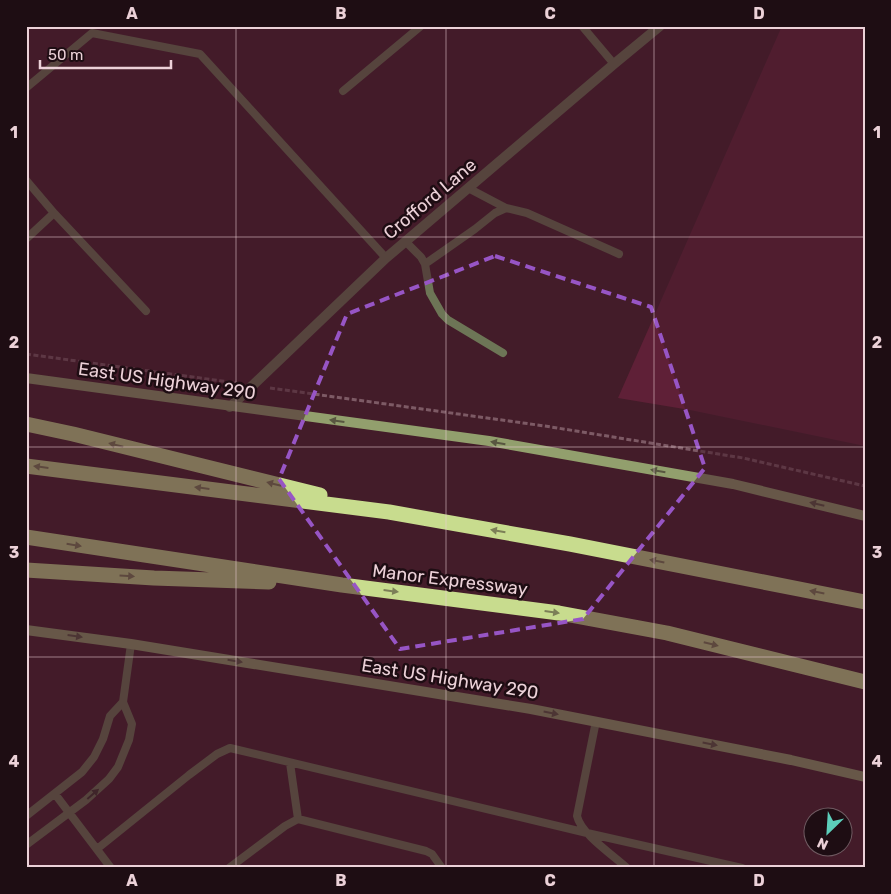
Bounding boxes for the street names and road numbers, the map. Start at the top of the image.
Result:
street label: Crofford Lane [379,154,481,244]
street label: East US Highway 290 [77,358,257,404]
street label: Manor Expressway [371,560,529,600]
street label: East US Highway 290 [360,654,540,704]

